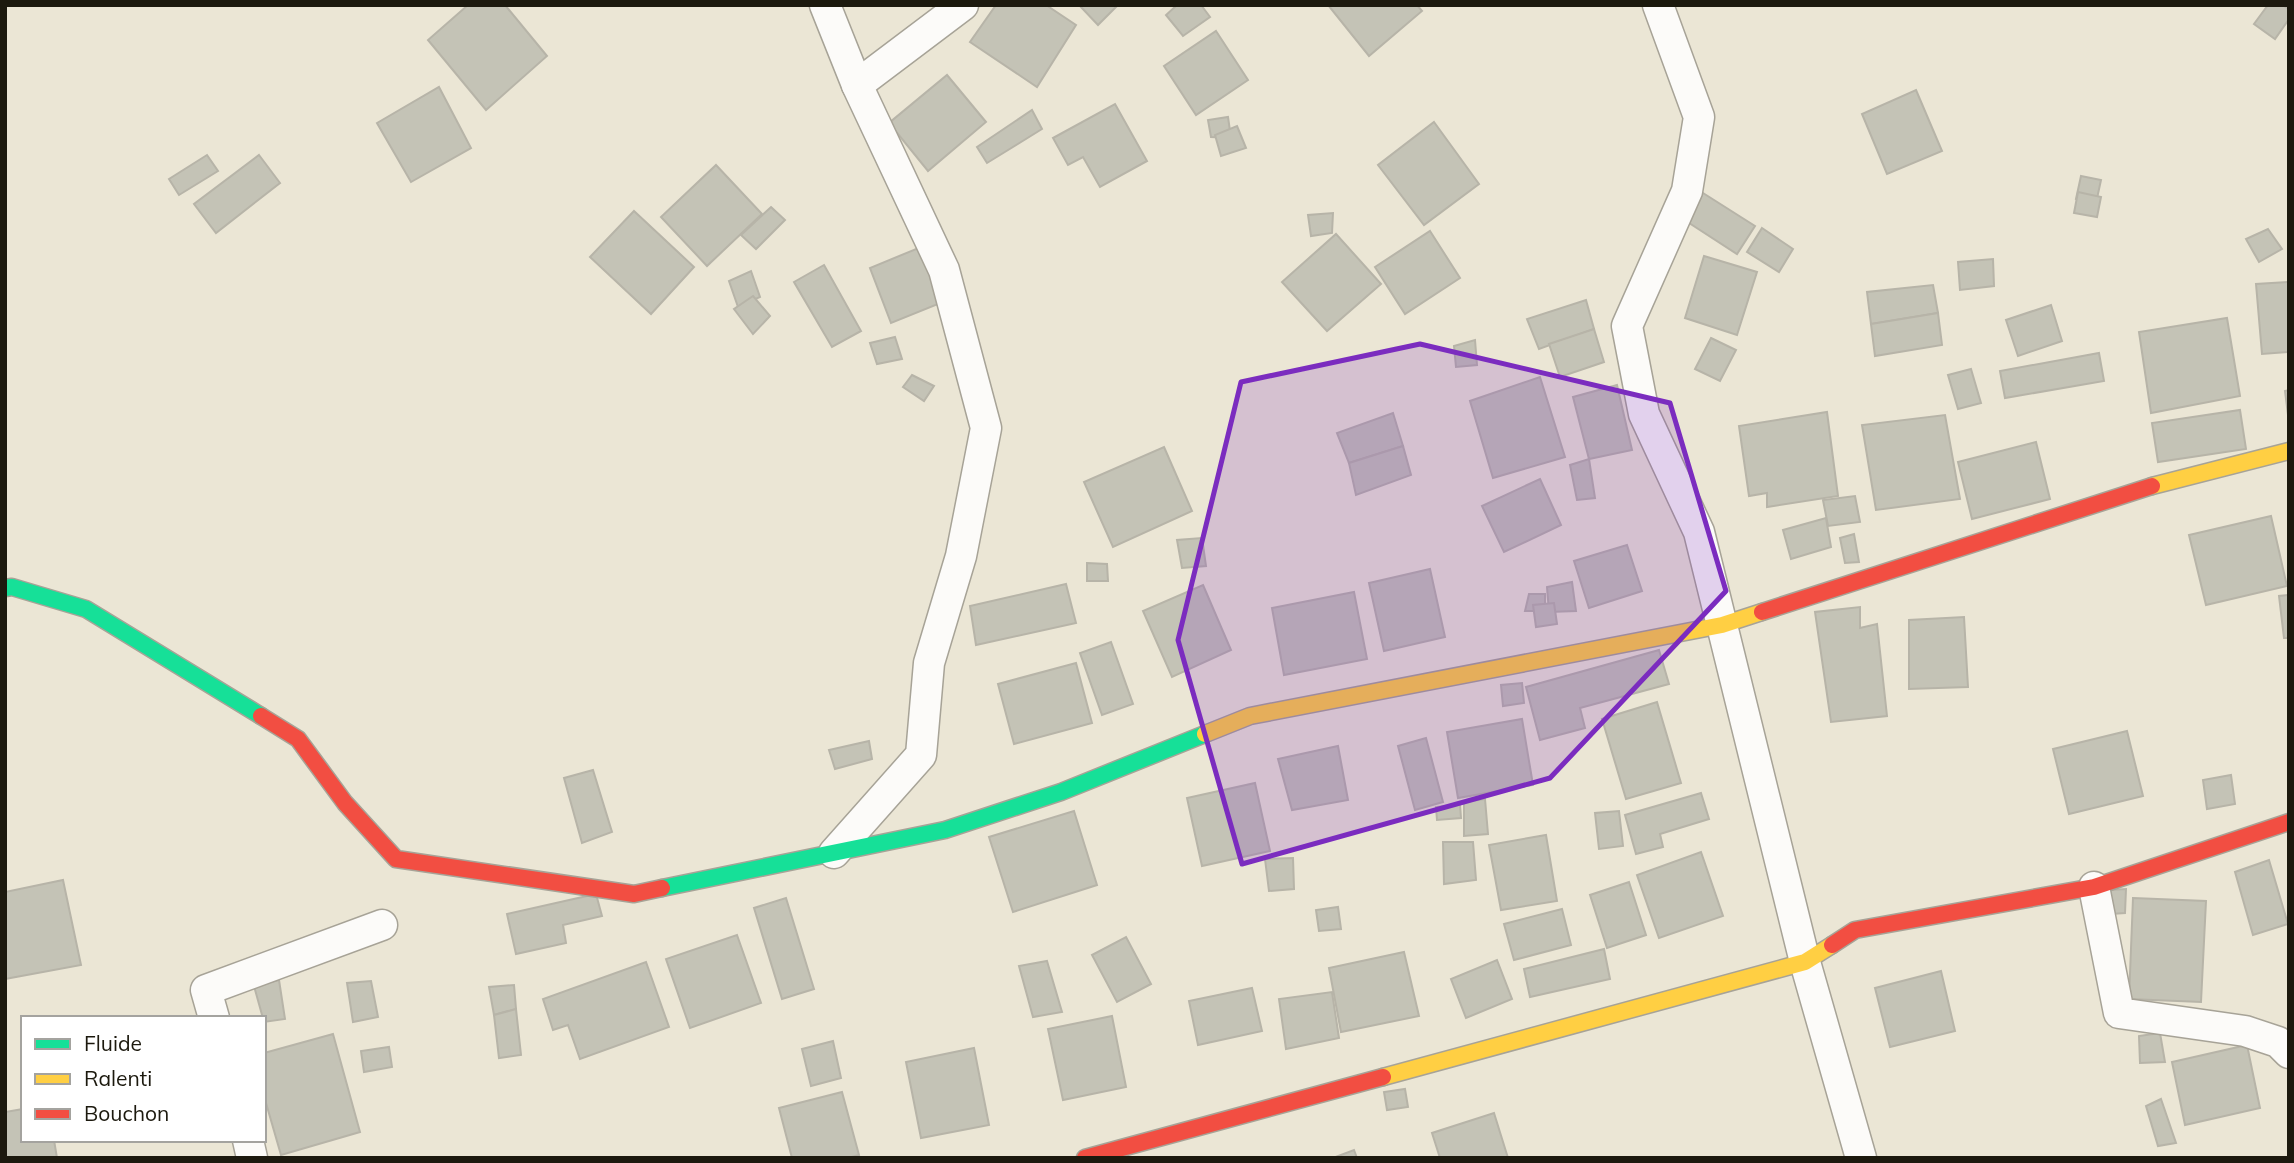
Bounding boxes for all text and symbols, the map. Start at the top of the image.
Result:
legend [21,1016,266,1142]
text: Fluide [84,1030,142,1056]
text: Ralenti [84,1065,152,1091]
text: Bouchon [84,1100,169,1126]

